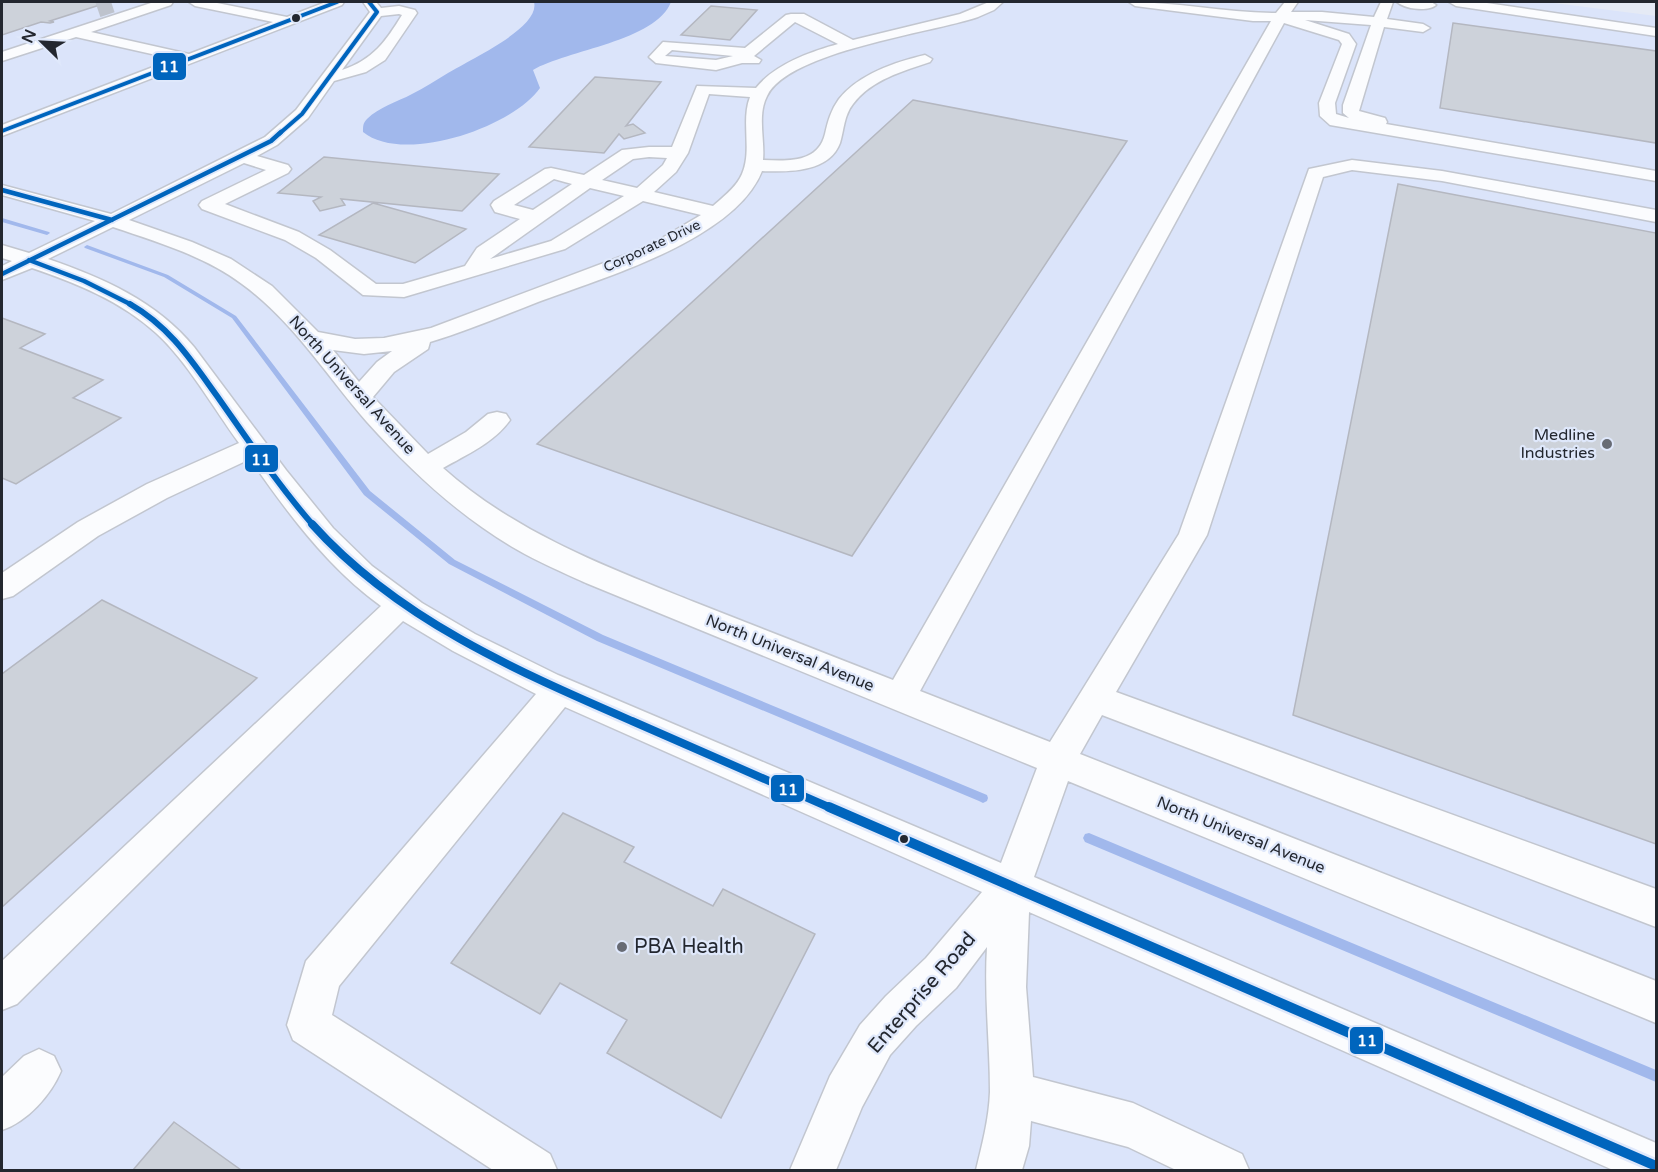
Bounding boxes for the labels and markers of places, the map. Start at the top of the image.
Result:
unlabelled marker [290,12,302,24]
place label: Medline Industries [1520,425,1595,463]
marker: Medline Industries [1600,437,1614,451]
unlabelled marker [898,833,910,845]
place label: PBA Health [634,935,744,959]
marker: PBA Health [615,940,629,954]

